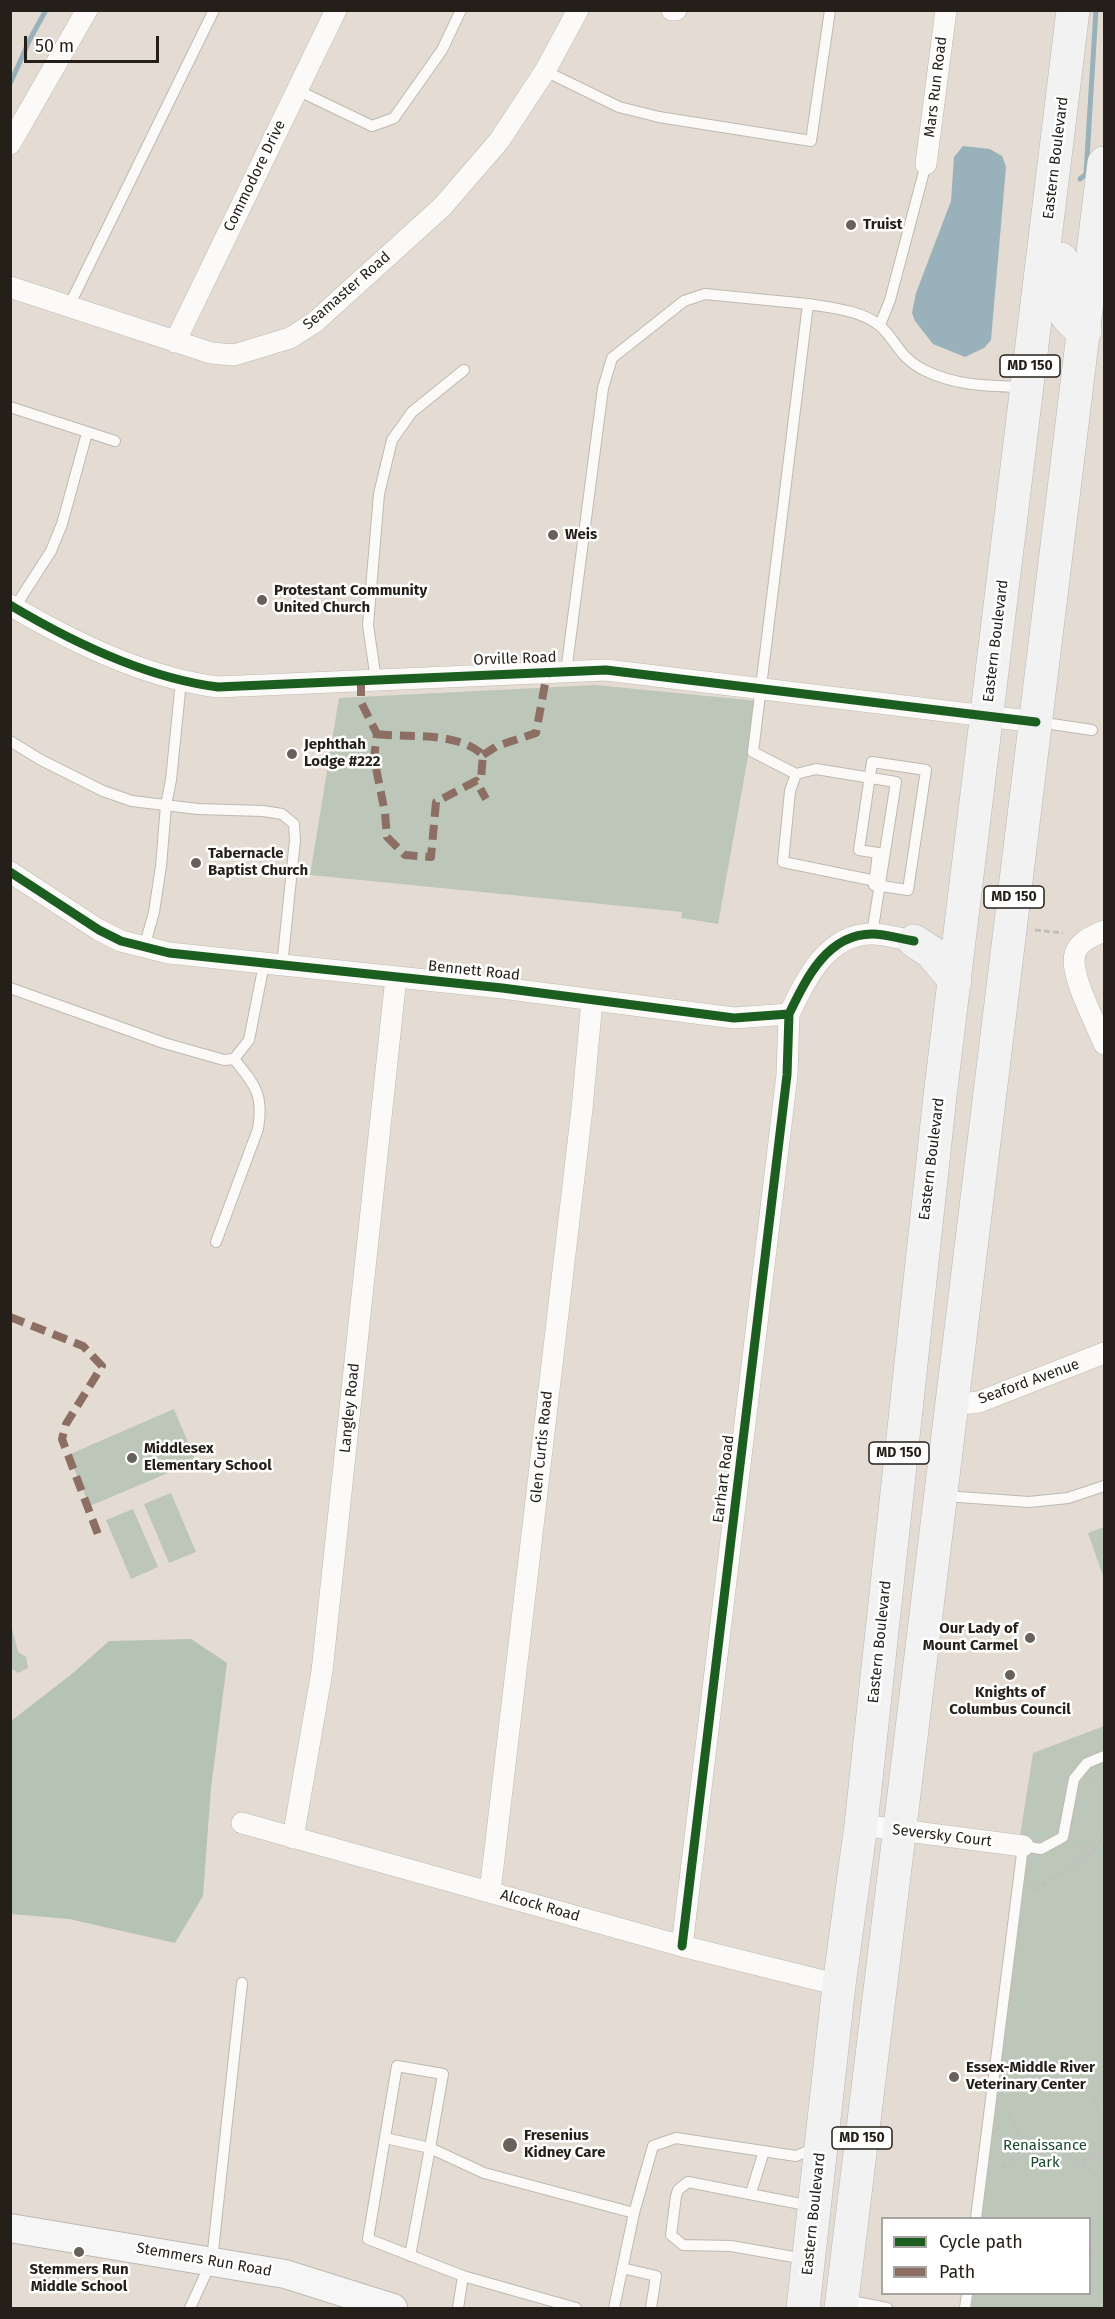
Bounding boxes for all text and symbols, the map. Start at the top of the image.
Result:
scale bar [27,24,162,62]
text: 50 m [35,35,74,57]
street label: Mars Run Road [921,36,951,138]
street label: Eastern Boulevard [1040,96,1072,220]
street label: Commodore Drive [220,117,290,235]
place label: Truist [863,216,903,234]
marker: Truist [844,218,858,232]
street label: Seamaster Road [300,248,394,334]
road number: MD 150 [1000,355,1060,377]
place label: Weis [565,526,597,544]
marker: Weis [546,528,560,542]
street label: Eastern Boulevard [980,579,1012,703]
place label: Protestant Community United Church [274,582,427,617]
marker: Protestant Community United Church [255,593,269,607]
street label: Orville Road [473,649,557,669]
place label: Jephthah Lodge #222 [304,736,380,771]
marker: Jephthah Lodge #222 [285,747,299,761]
place label: Tabernacle Baptist Church [208,845,308,880]
marker: Tabernacle Baptist Church [189,856,203,870]
road number: MD 150 [984,886,1044,908]
street label: Bennett Road [427,957,521,985]
street label: Eastern Boulevard [916,1097,948,1221]
street label: Seaford Avenue [976,1355,1082,1409]
street label: Langley Road [336,1362,364,1454]
street label: Glen Curtis Road [527,1390,557,1504]
street label: Earhart Road [710,1434,738,1524]
place label: Middlesex Elementary School [144,1440,272,1475]
road number: MD 150 [869,1442,929,1464]
marker: Middlesex Elementary School [125,1451,139,1465]
street label: Eastern Boulevard [865,1580,895,1704]
place label: Our Lady of Mount Carmel [923,1620,1018,1655]
marker: Our Lady of Mount Carmel [1023,1631,1037,1645]
marker: Knights of Columbus Council [1003,1668,1017,1682]
place label: Knights of Columbus Council [949,1684,1071,1719]
street label: Seversky Court [891,1821,993,1851]
street label: Alcock Road [498,1886,582,1926]
place label: Essex-Middle River Veterinary Center [966,2059,1095,2094]
marker: Essex-Middle River Veterinary Center [947,2070,961,2084]
place label: Fresenius Kidney Care [524,2127,605,2162]
road number: MD 150 [832,2127,892,2149]
marker: Fresenius Kidney Care [501,2136,519,2154]
park label: Renaissance Park [1003,2137,1087,2172]
street label: Eastern Boulevard [799,2152,829,2276]
legend [881,2217,1091,2295]
text: Cycle path [939,2231,1023,2253]
street label: Stemmers Run Road [135,2239,273,2281]
marker: Stemmers Run Middle School [72,2245,86,2259]
place label: Stemmers Run Middle School [29,2261,129,2296]
text: Path [939,2261,975,2283]

